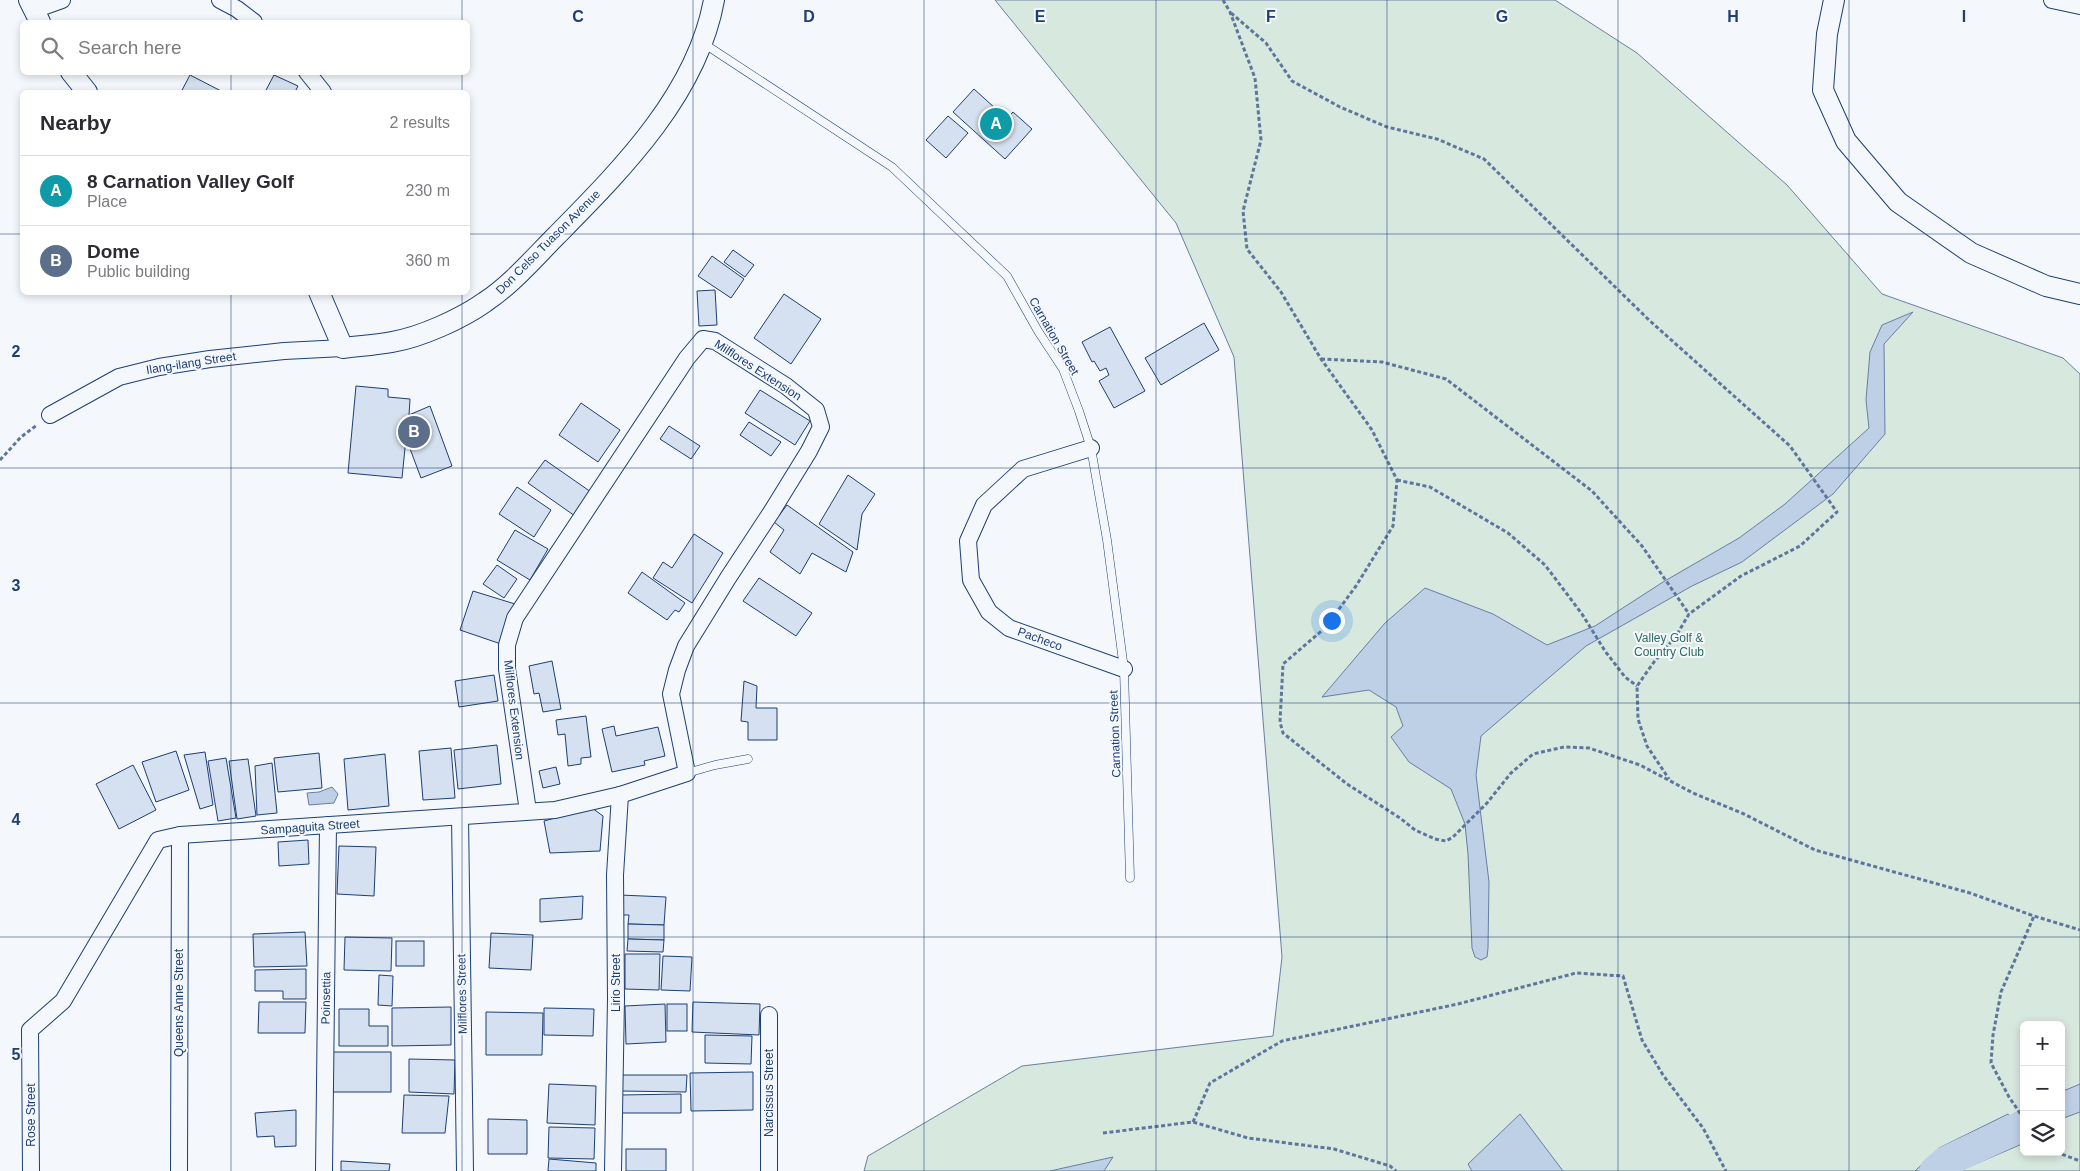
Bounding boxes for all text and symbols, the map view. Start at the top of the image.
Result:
text: C [572,8,584,25]
text: D [803,8,815,25]
text: E [1035,8,1046,25]
text: F [1266,8,1276,25]
text: G [1496,8,1508,25]
text: H [1727,8,1739,25]
text: I [1962,8,1966,25]
search box [20,20,470,75]
icon: search [38,34,66,62]
text: Search here [78,37,182,58]
pin: A [980,105,1012,143]
text: Nearby [40,111,111,134]
text: 2 results [390,114,450,131]
text: 8 Carnation Valley Golf [87,171,294,192]
text: A [50,182,62,199]
text: 230 m [406,182,450,199]
street label: Don Celso Tuason Avenue [493,187,603,297]
text: Place [87,193,127,210]
text: Dome [87,241,140,262]
text: B [50,252,62,269]
text: 360 m [406,252,450,269]
text: Public building [87,263,190,280]
street label: Carnation Street [1026,295,1082,378]
street label: Milflores Extension [712,337,804,403]
text: 2 [12,343,21,360]
street label: Ilang-ilang Street [145,349,238,377]
pin: B [398,413,430,451]
text: 3 [12,577,21,594]
your location [1319,608,1345,634]
street label: Pacheco [1016,624,1065,654]
park label: Valley Golf & Country Club [1634,631,1704,659]
street label: Milflores Extension [501,659,527,761]
street label: Carnation Street [1106,689,1124,778]
text: 4 [12,811,21,828]
street label: Sampaguita Street [260,817,361,837]
street label: Queens Anne Street [172,948,186,1057]
street label: Milflores Street [454,953,470,1034]
street label: Lirio Street [609,953,623,1012]
street label: Poinsettia [319,971,333,1024]
map controls [2020,1021,2065,1156]
button: + [2020,1021,2065,1066]
text: 5 [12,1046,21,1063]
street label: Narcissus Street [762,1048,776,1137]
button: − [2020,1066,2065,1111]
street label: Rose Street [24,1083,38,1147]
button: layers [2020,1111,2065,1156]

